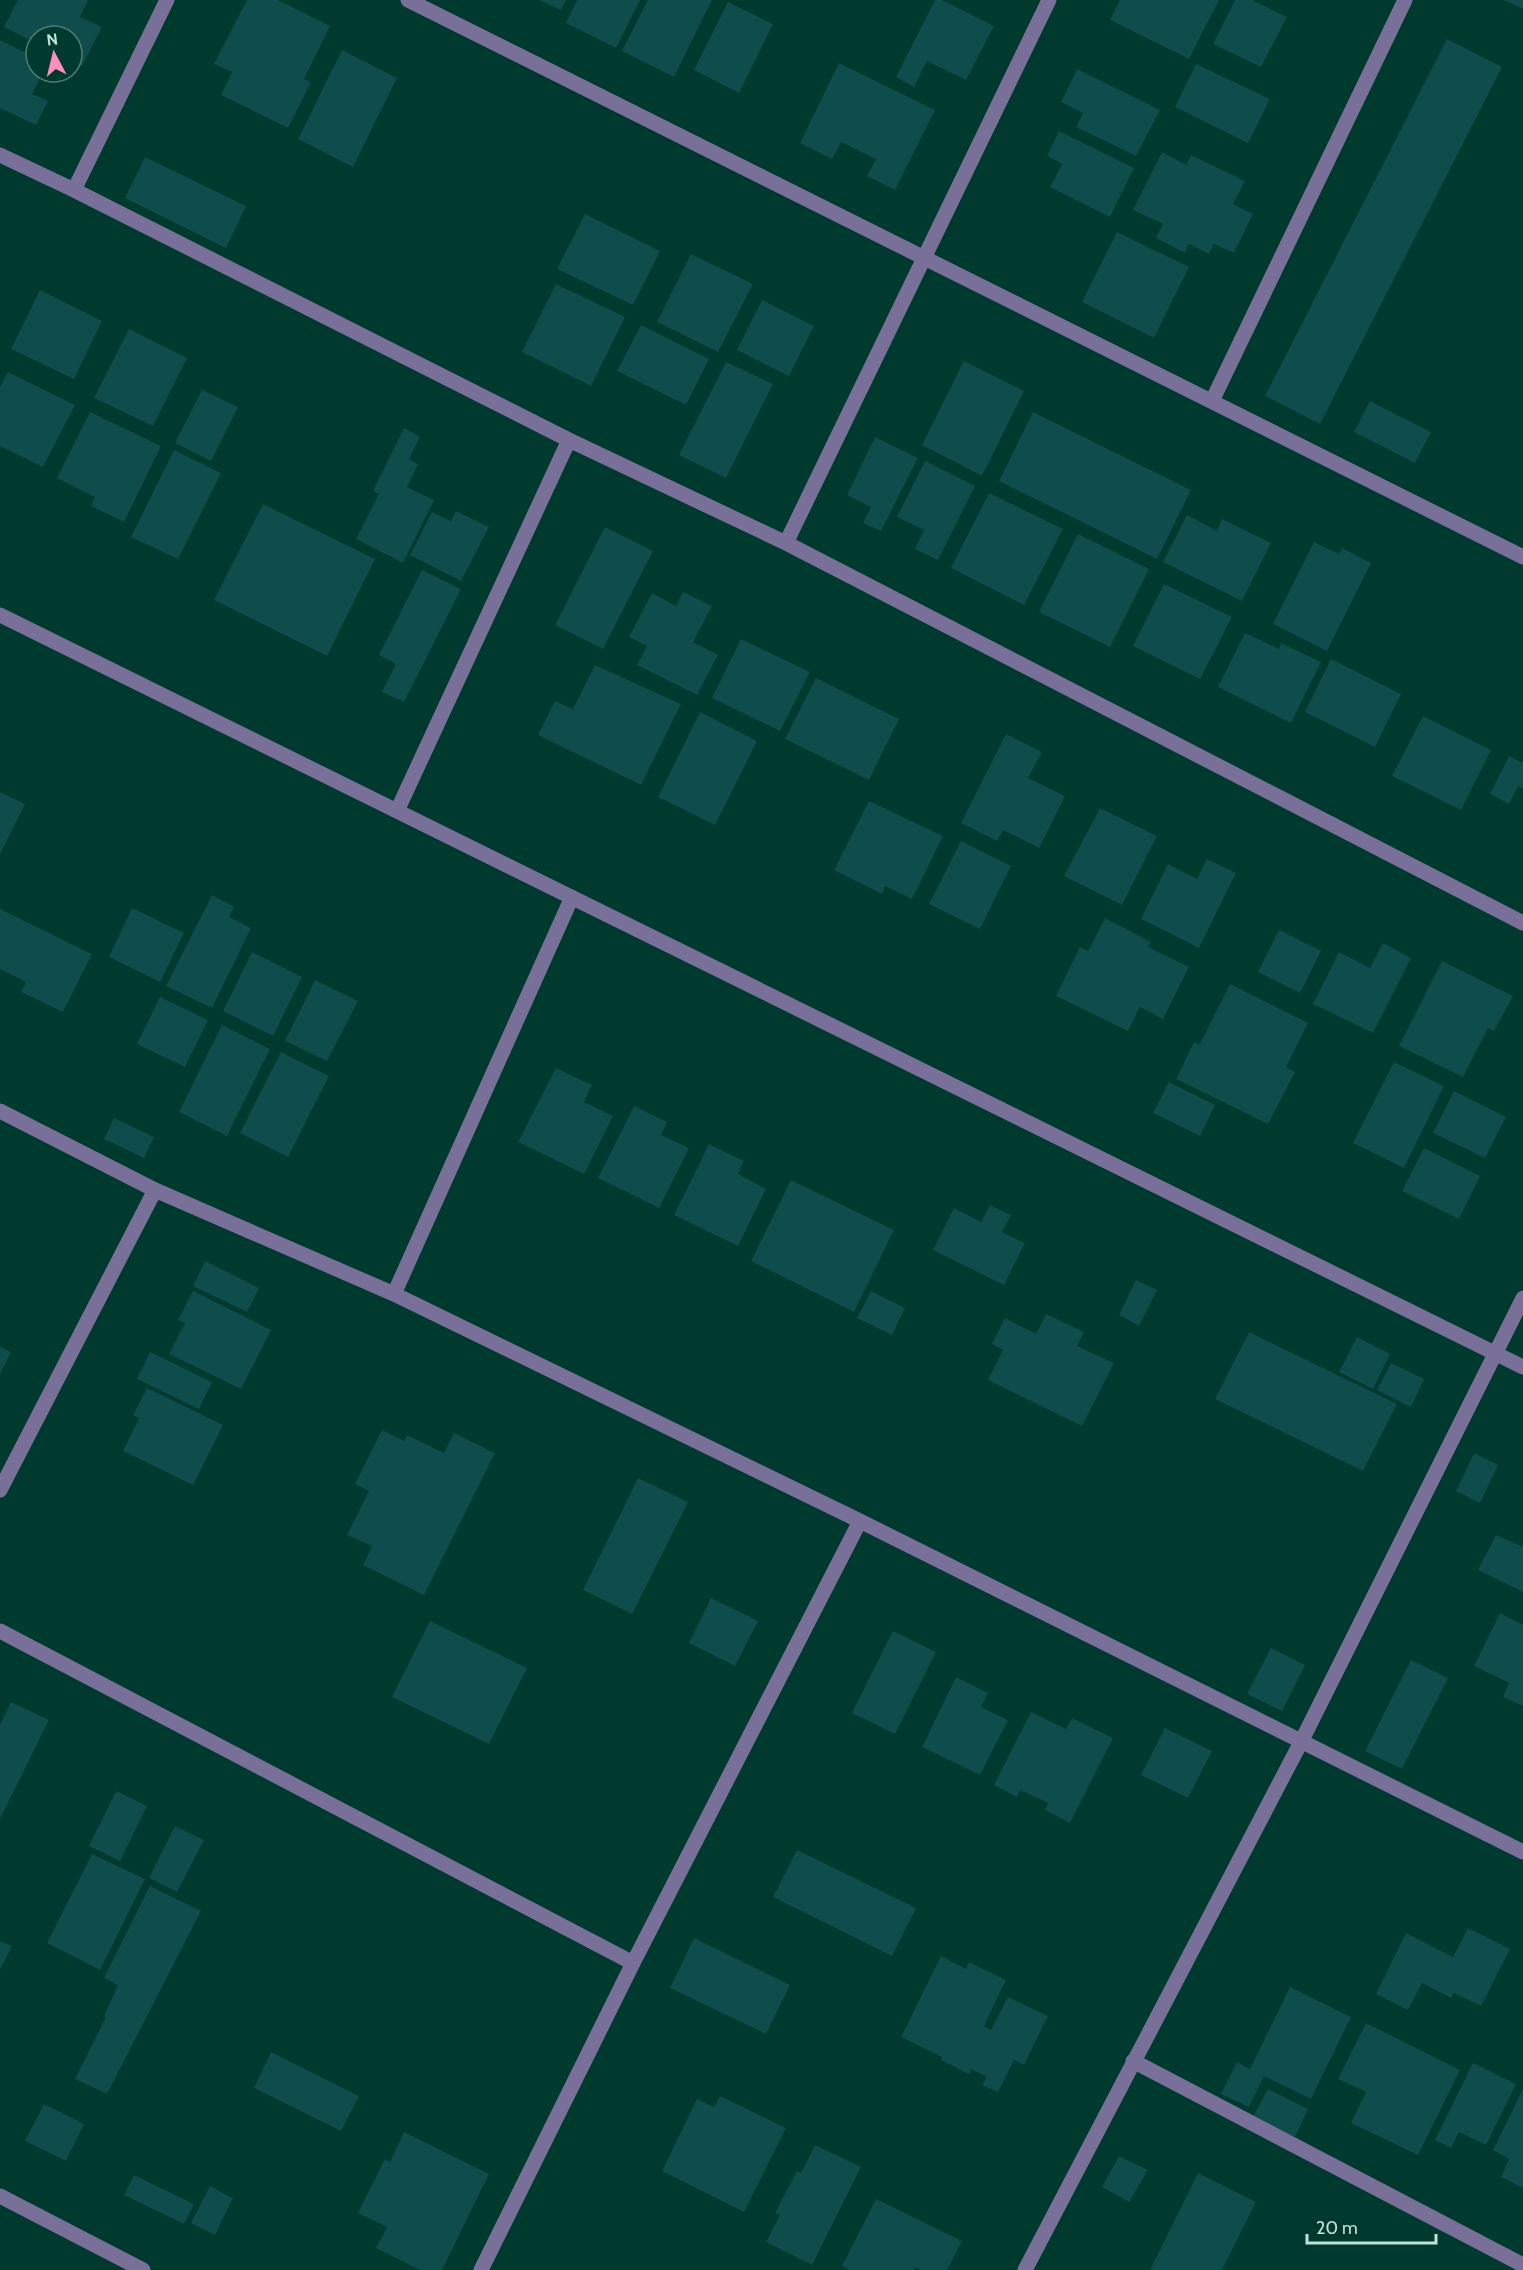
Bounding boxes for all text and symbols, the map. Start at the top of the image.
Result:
north arrow [24,24,84,84]
text: N [45,29,59,50]
scale bar [1307,2207,1436,2245]
text: 20 m [1316,2217,1358,2239]

